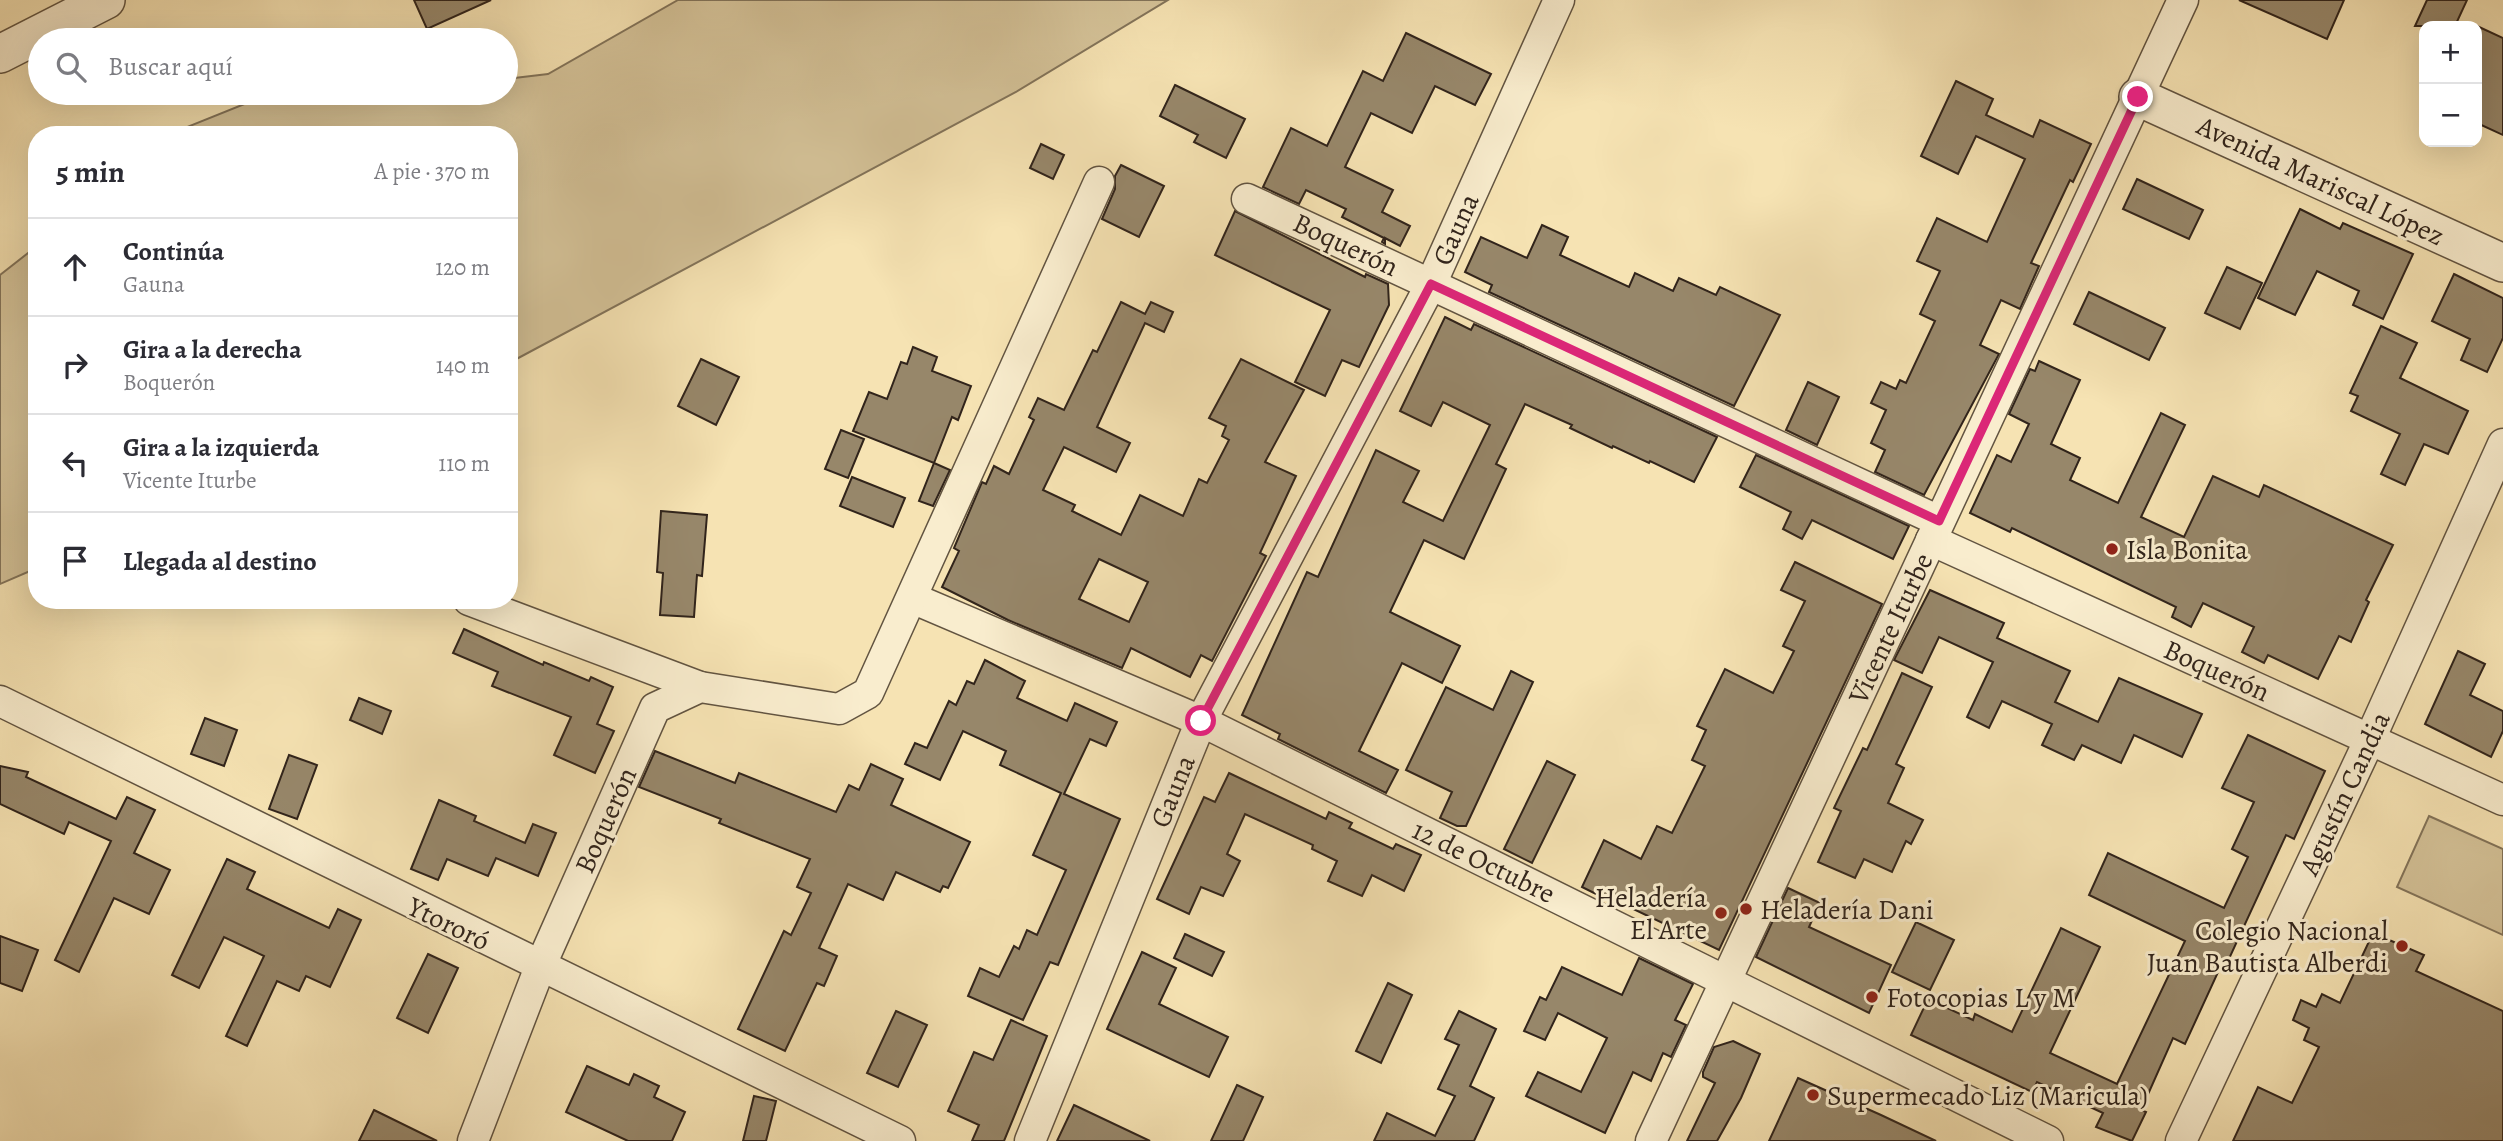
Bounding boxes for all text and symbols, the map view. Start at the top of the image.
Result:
map controls [2419,21,2482,147]
button: + [2419,21,2482,84]
search box [28,28,518,105]
icon: search [52,48,90,86]
text: Buscar aquí [108,49,233,84]
route end [2122,81,2153,112]
button: − [2419,84,2482,147]
street label: Avenida Mariscal López [2190,106,2450,255]
text: 5 min [56,152,125,192]
text: A pie · 370 m [374,156,490,187]
street label: Gauna [1423,187,1489,271]
street label: Boquerón [1287,204,1404,286]
text: Continúa [123,234,224,269]
icon: ahead [56,248,94,286]
text: 120 m [435,252,490,283]
text: Gauna [123,269,185,300]
text: Gira a la derecha [123,332,302,367]
icon: right [56,346,94,384]
text: 140 m [436,350,490,381]
text: Boquerón [123,367,215,398]
text: Gira a la izquierda [123,430,319,465]
icon: left [56,444,94,482]
text: 110 m [438,448,490,479]
text: Vicente Iturbe [123,465,257,496]
place label: Isla Bonita [2126,531,2248,569]
marker: Isla Bonita [2104,541,2120,557]
icon: arrive [56,542,94,580]
text: Llegada al destino [123,544,317,579]
street label: Vicente Iturbe [1839,547,1942,711]
street label: Boquerón [2158,631,2276,711]
route start [1185,705,1216,736]
street label: Agustín Candia [2290,705,2399,882]
street label: Gauna [1141,749,1205,833]
street label: Boquerón [566,761,646,879]
street label: 12 de Octubre [1406,811,1561,913]
place label: Heladería El Arte [1595,879,1707,949]
street label: Ytororó [400,887,496,960]
place label: Heladería Dani [1760,891,1934,929]
marker: Heladería Dani [1738,901,1754,917]
marker: Heladería El Arte [1713,905,1729,921]
place label: Colegio Nacional Juan Bautista Alberdi [2147,912,2388,982]
marker: Colegio Nacional Juan Bautista Alberdi [2394,938,2410,954]
place label: Fotocopias L y M [1886,979,2076,1017]
marker: Fotocopias L y M [1864,989,1880,1005]
place label: Supermecado Liz (Maricula) [1827,1077,2148,1115]
marker: Supermecado Liz (Maricula) [1805,1087,1821,1103]

